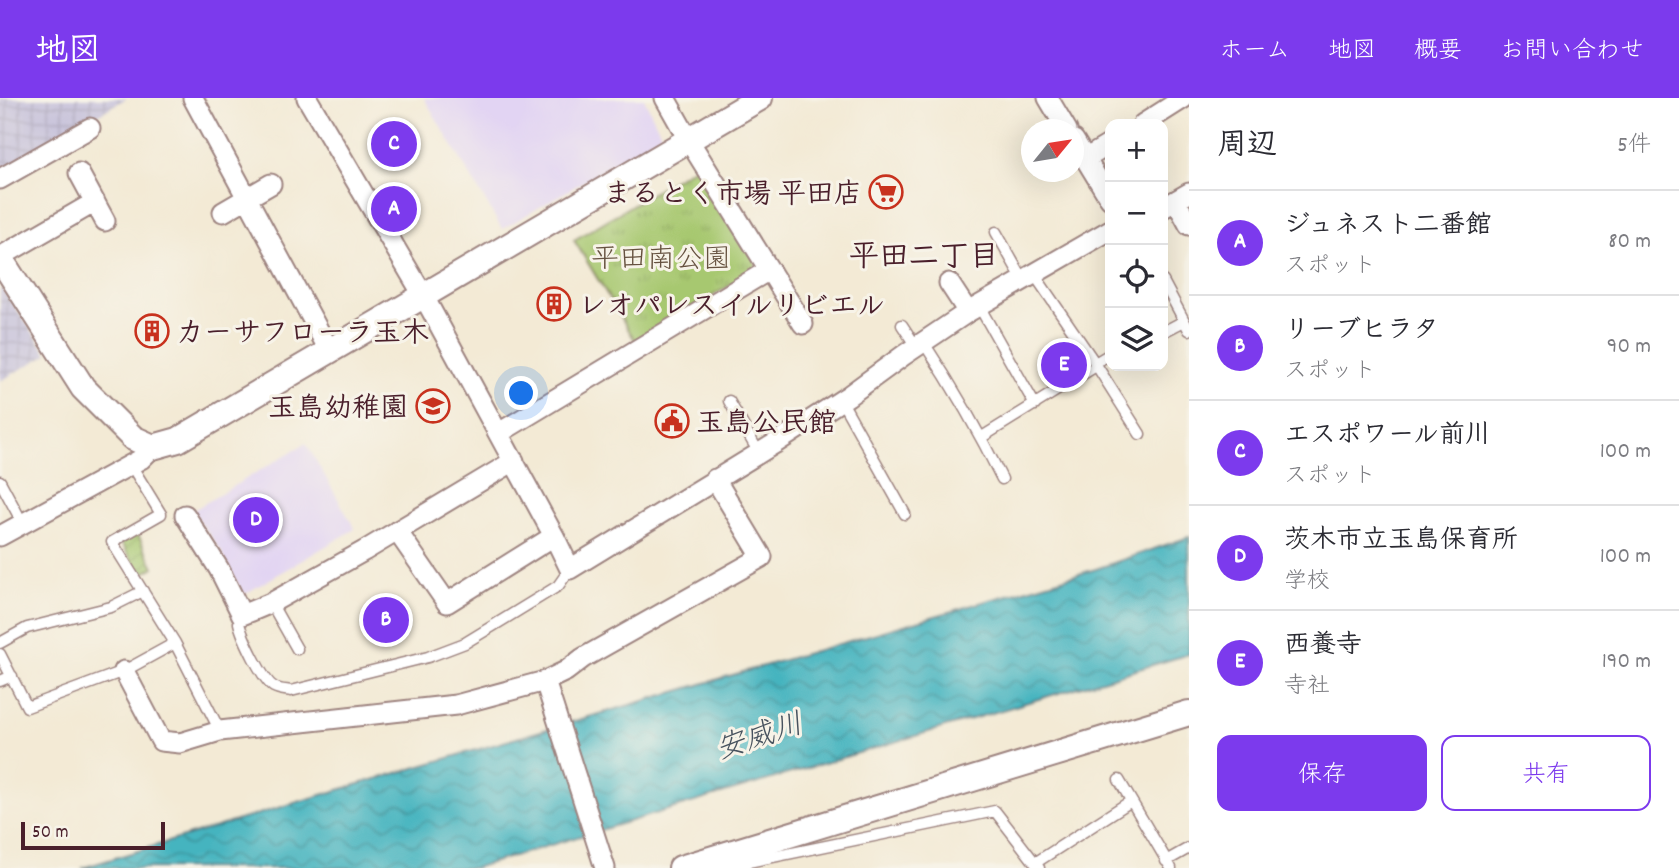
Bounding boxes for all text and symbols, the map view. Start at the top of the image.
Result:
text: 地図 [35,30,101,77]
text: ホーム [1219,35,1290,69]
text: 地図 [1328,35,1376,69]
text: 概要 [1414,35,1462,69]
text: お問い合わせ [1500,35,1644,69]
pin: C [371,118,417,170]
north arrow [1021,119,1084,182]
map controls [1105,119,1168,371]
button: + [1105,119,1168,182]
text: 周辺 [1217,126,1277,169]
text: 5件 [1617,130,1651,163]
supermarket icon: まるとく市場 平田店 [867,173,905,211]
place label: まるとく市場 平田店 [604,177,862,217]
button: − [1105,182,1168,245]
pin: A [371,183,417,235]
text: ジュネスト二番館 [1284,208,1491,245]
text: A [1234,226,1246,259]
text: 80 m [1608,226,1651,259]
district label: 平田二丁目 [849,238,999,281]
park label: 平田南公園 [591,242,731,282]
button: locate [1105,245,1168,308]
text: スポット [1284,251,1376,284]
building icon: レオパレスイルリビエル [535,285,573,323]
place label: レオパレスイルリビエル [578,289,885,329]
button: layers [1105,308,1168,371]
building icon: カーサフローラ玉木 [133,312,171,350]
text: リーブヒラタ [1284,313,1439,350]
place label: カーサフローラ玉木 [176,316,429,356]
text: B [1235,331,1245,364]
text: 90 m [1607,331,1651,364]
pin: E [1041,339,1087,391]
text: スポット [1284,356,1376,389]
your location [504,376,538,410]
school or university icon: 玉島幼稚園 [414,387,452,425]
place label: 玉島幼稚園 [268,391,408,431]
public building icon: 玉島公民館 [653,402,691,440]
place label: 玉島公民館 [696,406,836,446]
text: エスポワール前川 [1284,418,1491,455]
text: C [1234,436,1246,469]
text: 100 m [1600,436,1651,469]
text: スポット [1284,461,1376,494]
pin: D [233,494,279,546]
text: 茨木市立玉島保育所 [1284,523,1518,560]
text: D [1234,541,1246,574]
text: 100 m [1600,541,1651,574]
text: 学校 [1284,566,1330,599]
pin: B [363,594,409,646]
text: 西養寺 [1284,628,1362,665]
text: E [1235,646,1245,679]
text: 190 m [1602,646,1651,679]
text: 寺社 [1284,671,1330,704]
water label: 安威川 [711,705,810,774]
button: 保存 [1217,735,1427,811]
button: 共有 [1441,735,1651,811]
scale bar [21,819,164,851]
text: 50 m [32,820,69,847]

